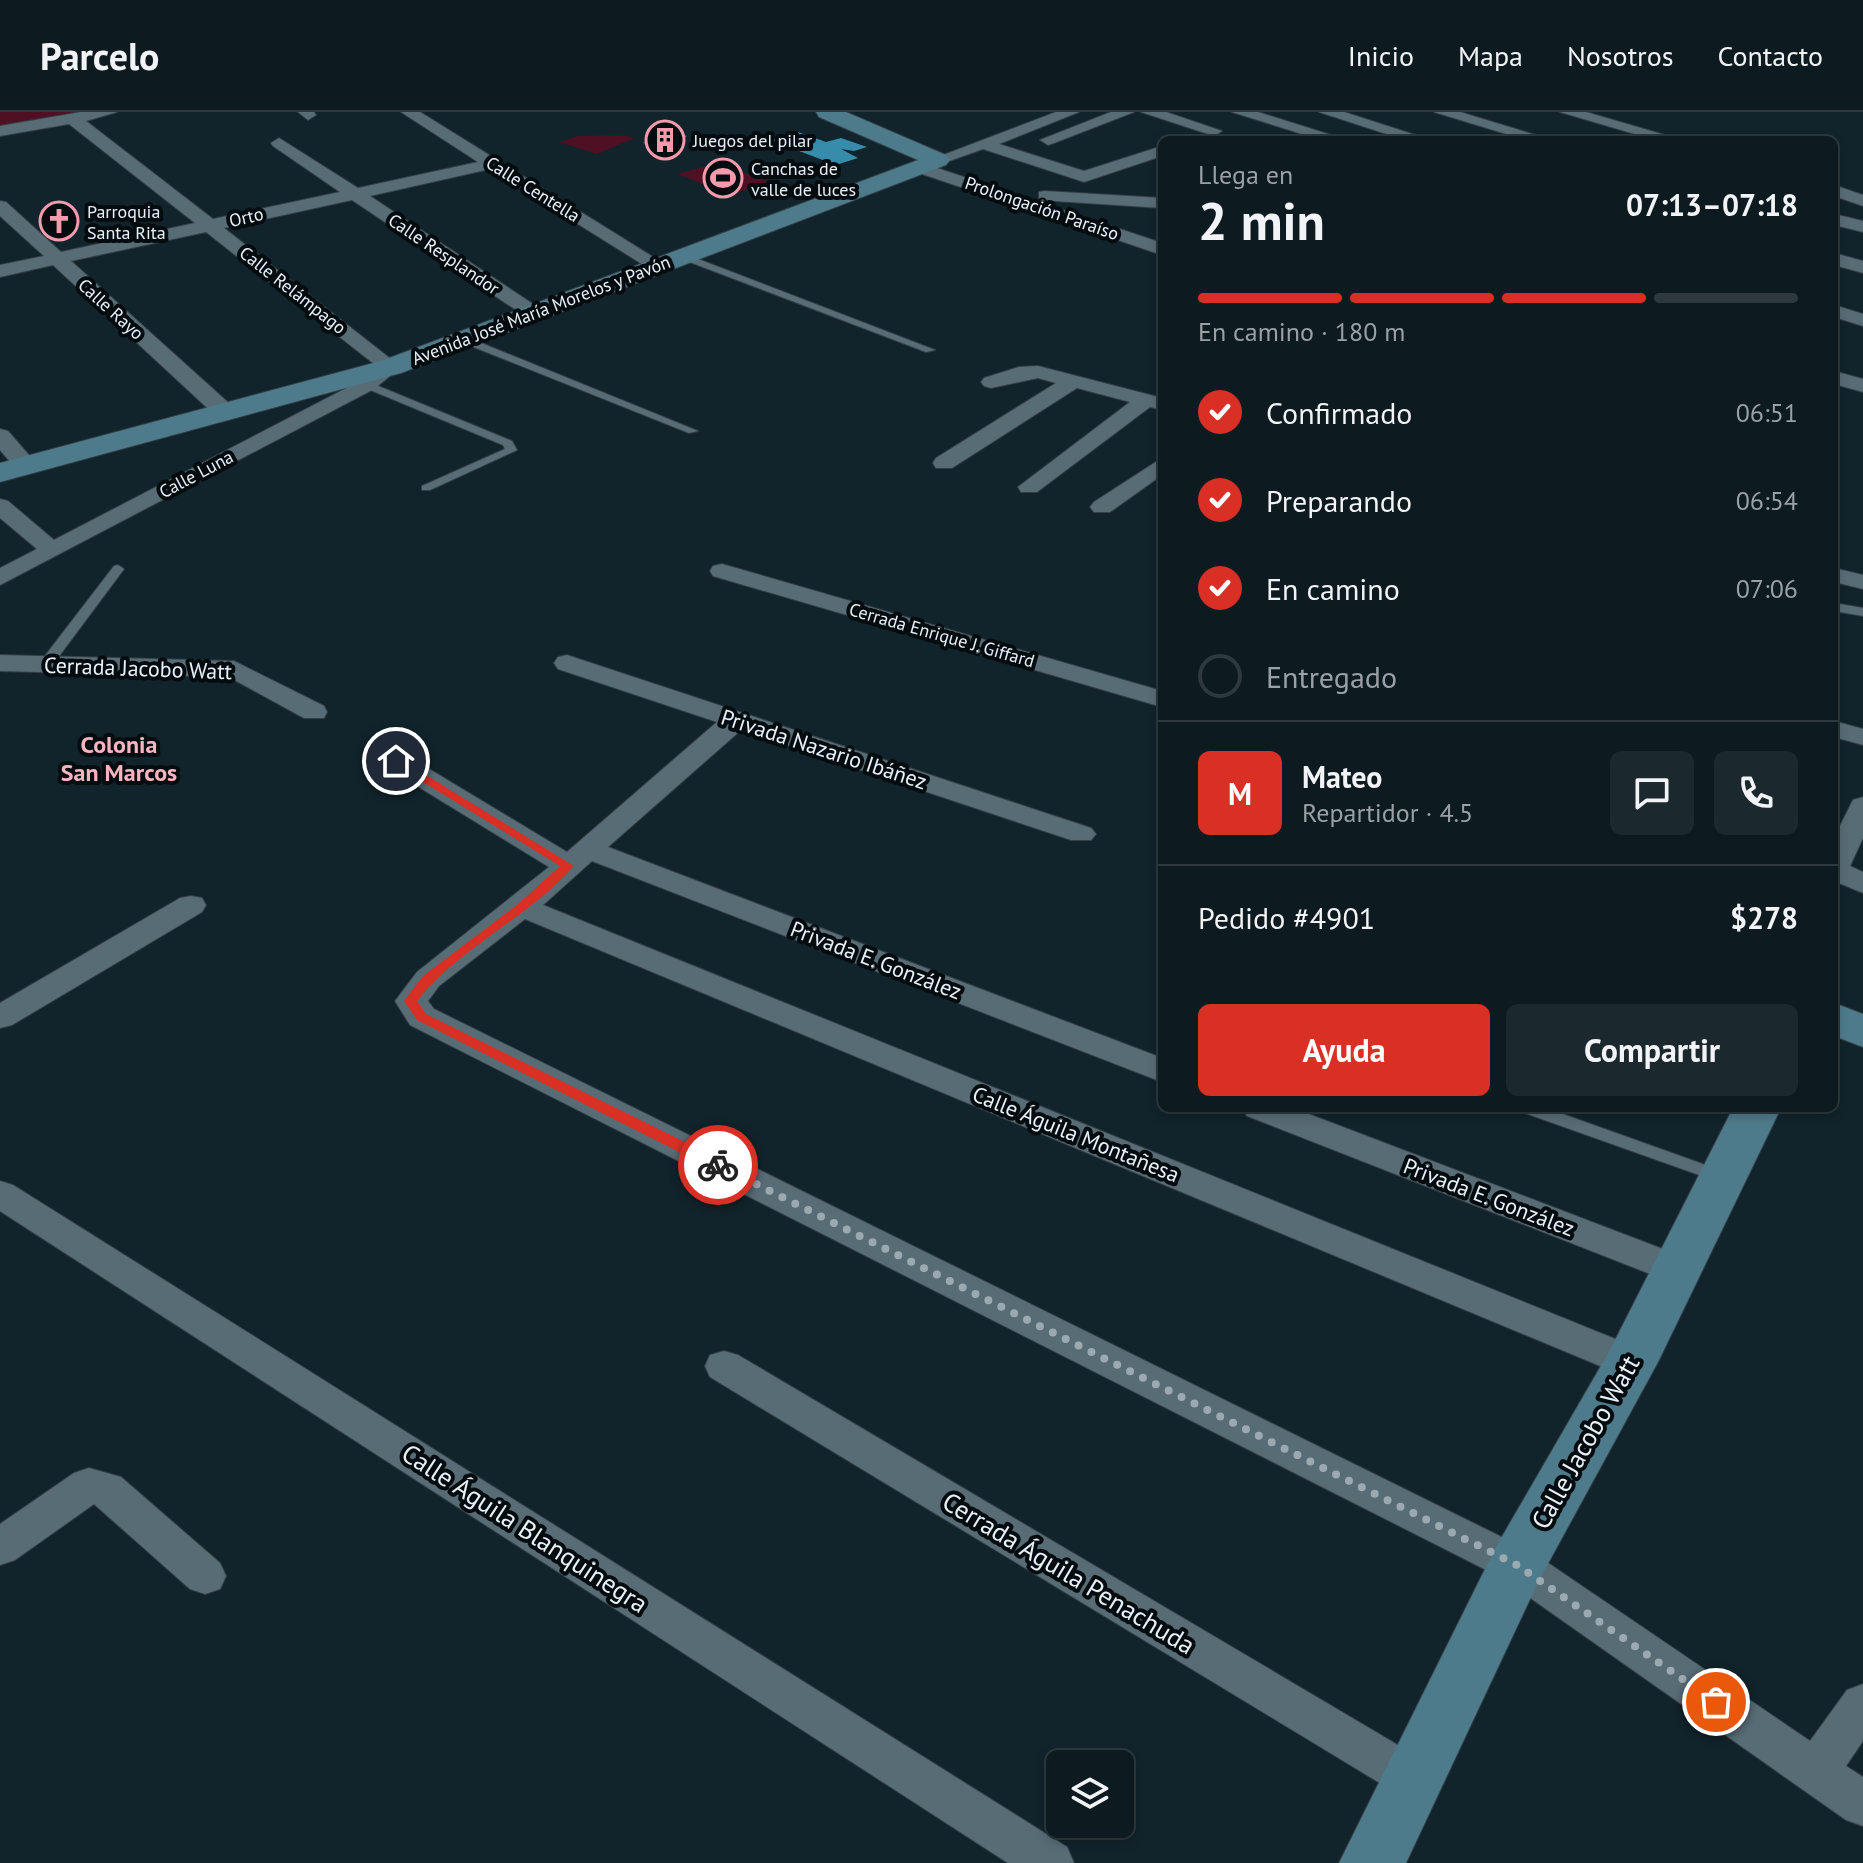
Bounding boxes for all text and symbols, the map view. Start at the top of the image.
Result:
text: Parcelo [40,31,160,80]
text: Inicio [1348,37,1414,74]
text: Mapa [1458,37,1523,74]
text: Nosotros [1567,37,1673,74]
text: Contacto [1717,37,1823,74]
building icon: Juegos del pilar [644,119,686,161]
place label: Juegos del pilar [692,129,812,152]
street label: Calle Centella [482,151,584,227]
sports icon: Canchas de valle de luces [702,157,744,199]
place label: Canchas de valle de luces [751,157,856,201]
text: Llega en [1198,158,1293,191]
street label: Prolongación Paraíso [962,171,1122,245]
text: 07:13–07:18 [1626,185,1798,224]
text: 2 min [1198,187,1325,254]
church icon: Parroquia Santa Rita [38,200,80,242]
place label: Parroquia Santa Rita [87,200,166,244]
street label: Orto [227,202,265,232]
street label: Calle Resplandor [384,208,504,300]
street label: Calle Relámpago [235,241,351,339]
street label: Avenida José María Morelos y Pavón [409,250,673,370]
street label: Calle Rayo [73,273,149,345]
text: En camino · 180 m [1198,315,1405,348]
icon: check [1198,390,1242,434]
text: Confirmado [1266,393,1412,432]
text: 06:51 [1736,396,1798,429]
street label: Calle Luna [155,445,237,503]
icon: check [1198,478,1242,522]
text: Preparando [1266,481,1412,520]
text: 06:54 [1736,484,1798,517]
icon: check [1198,566,1242,610]
text: En camino [1266,569,1400,608]
text: 07:06 [1736,572,1798,605]
street label: Cerrada Enrique J. Giffard [847,598,1037,672]
street label: Cerrada Jacobo Watt [43,651,233,685]
text: Entregado [1266,657,1397,696]
street label: Privada Nazario Ibáñez [718,703,930,795]
pin [362,727,430,795]
district label: Colonia San Marcos [61,729,177,788]
icon: home [374,739,418,783]
button: chat [1610,751,1694,835]
button: phone [1714,751,1798,835]
text: Mateo [1302,757,1382,796]
text: M [1228,774,1252,813]
text: Repartidor · 4.5 [1302,796,1473,829]
text: Pedido #4901 [1198,898,1375,937]
text: $278 [1730,898,1798,937]
street label: Privada E. González [787,915,965,1005]
button: Ayuda [1198,1004,1490,1096]
button: Compartir [1506,1004,1798,1096]
street label: Calle Águila Montañesa [968,1080,1184,1188]
courier [678,1125,758,1205]
icon: bike [696,1143,740,1187]
street label: Privada E. González [1400,1152,1578,1242]
street label: Calle Jacobo Watt [1524,1349,1646,1535]
street label: Calle Águila Blanquinegra [396,1436,654,1620]
street label: Cerrada Águila Penachuda [937,1485,1201,1661]
pin [1682,1668,1750,1736]
icon: bag [1694,1680,1738,1724]
map controls [1046,1750,1134,1838]
button: layers [1046,1750,1134,1838]

